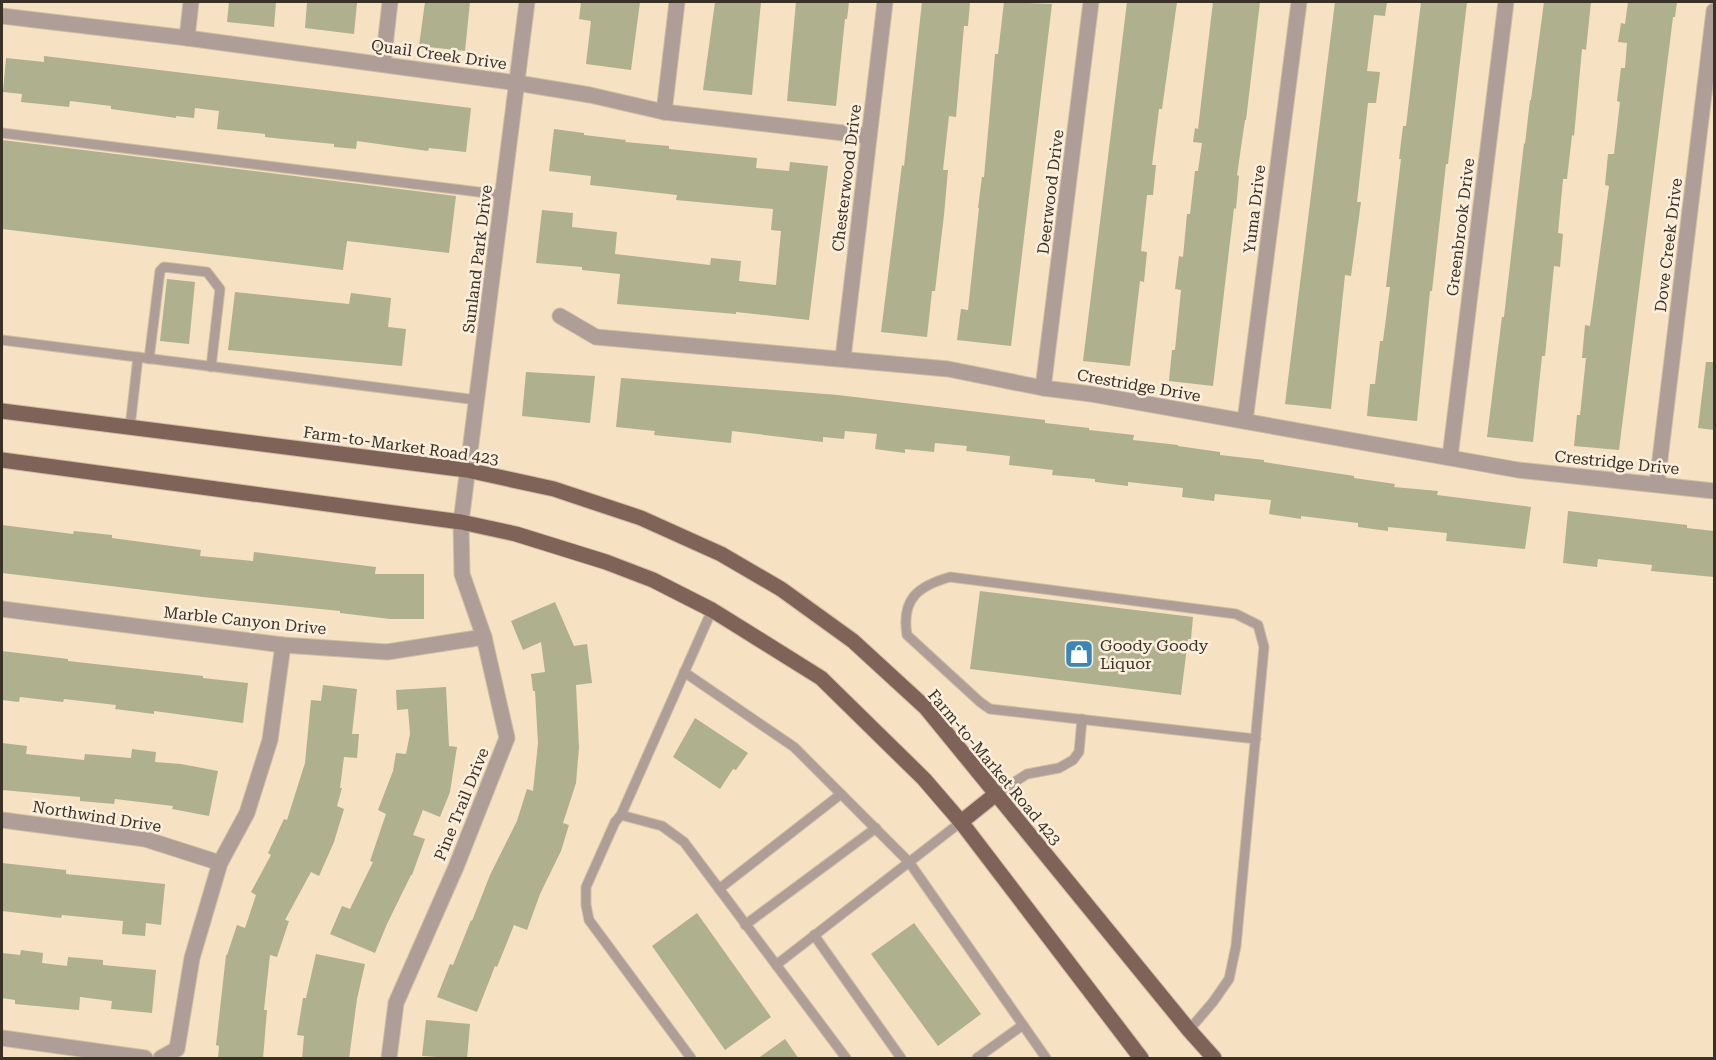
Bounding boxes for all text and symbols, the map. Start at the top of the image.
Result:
street label: Quail Creek Drive [370,36,508,73]
street label: Chesterwood Drive [828,103,865,253]
street label: Deerwood Drive [1033,128,1068,256]
street label: Greenbrook Drive [1443,157,1478,297]
street label: Yuma Drive [1240,163,1269,254]
street label: Dove Creek Drive [1651,177,1686,313]
street label: Sunland Park Drive [459,184,496,334]
street label: Crestridge Drive [1075,365,1203,406]
street label: Farm-to-Market Road 423 [302,422,500,469]
street label: Crestridge Drive [1554,446,1681,479]
street label: Marble Canyon Drive [162,602,328,639]
place label: Goody Goody Liquor [1100,636,1209,673]
shop icon: Goody Goody Liquor [1063,638,1095,670]
street label: Farm-to-Market Road 423 [924,686,1065,849]
street label: Pine Trail Drive [430,745,493,863]
street label: Northwind Drive [31,797,163,836]

